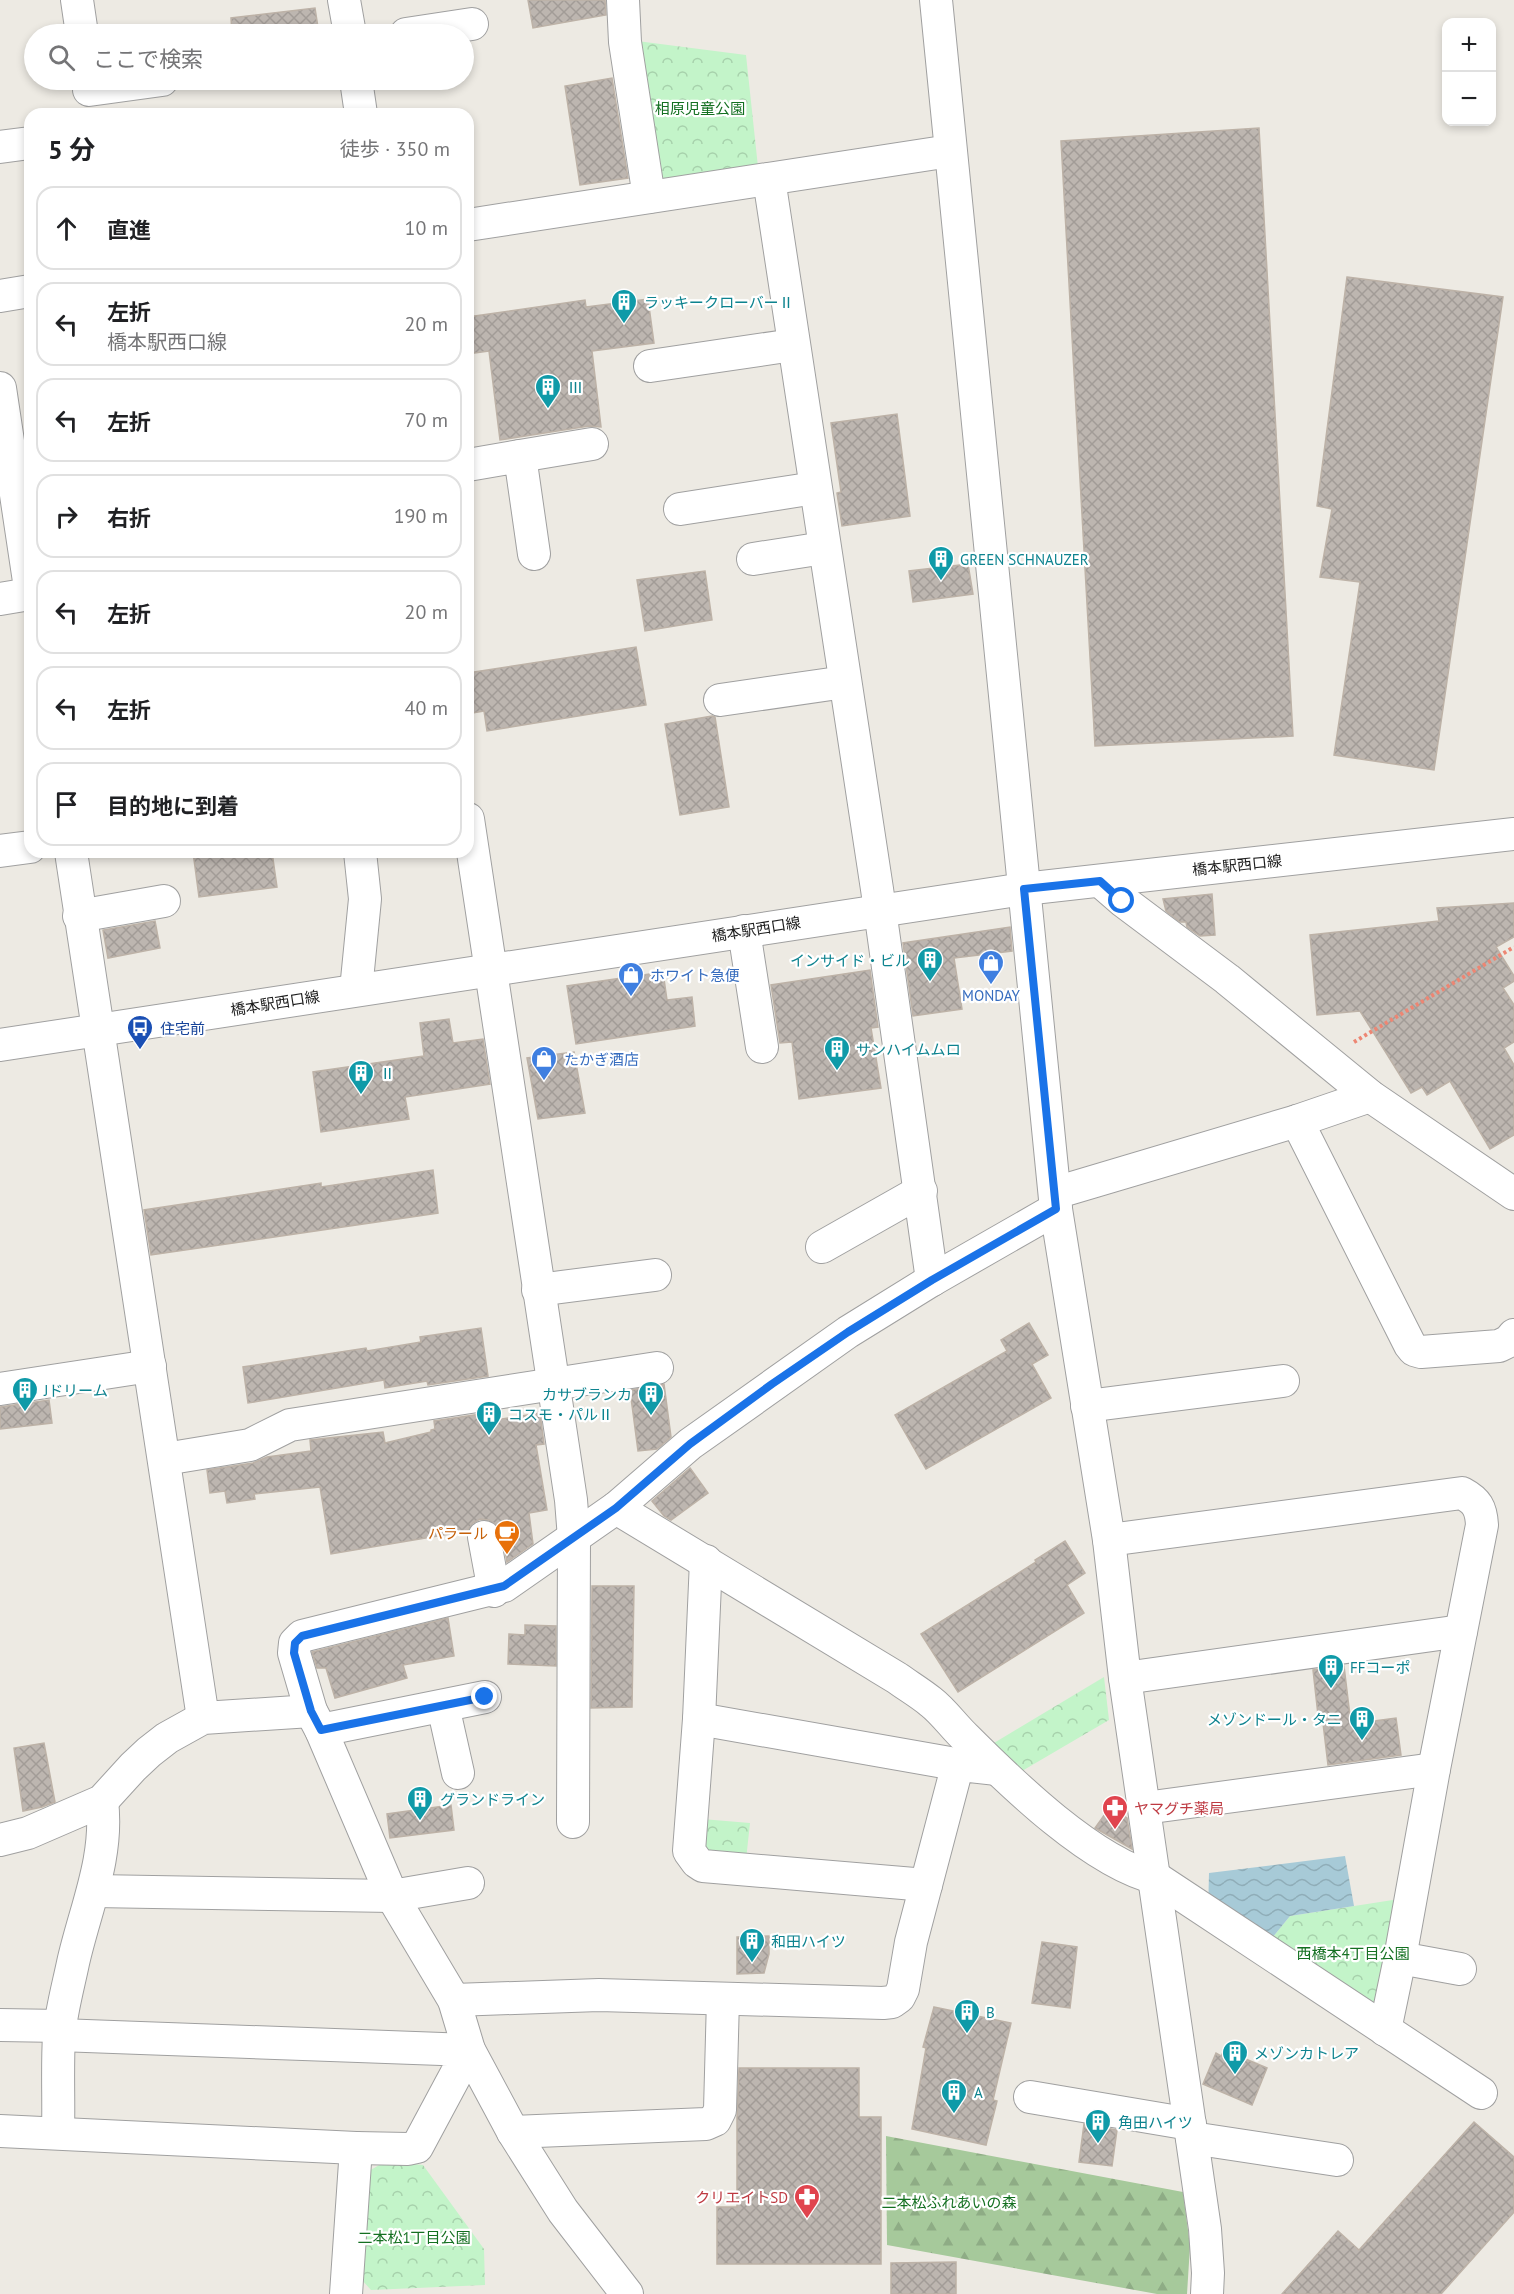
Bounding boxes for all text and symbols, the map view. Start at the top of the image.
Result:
map controls [1442,18,1496,126]
button: + [1442,18,1496,72]
search box [24,24,474,90]
icon: search [45,41,78,74]
text: ここで検索 [93,45,203,73]
button: − [1442,72,1496,126]
park label: 相原児童公園 [655,99,745,118]
text: 5 分 [48,133,95,166]
text: 徒歩 · 350 m [340,136,450,162]
icon: ahead [50,212,83,245]
text: 10 m [405,215,448,241]
text: 直進 [107,216,151,244]
building icon: ラッキークローバーⅡ [609,287,639,325]
place label: ラッキークローバーⅡ [644,293,794,312]
text: 左折 [107,298,151,326]
icon: left [50,308,83,341]
text: 20 m [405,311,448,337]
text: 橋本駅西口線 [107,329,227,355]
building icon: Ⅲ [533,372,563,410]
place label: Ⅲ [568,378,583,397]
icon: left [50,404,83,437]
text: 70 m [405,407,448,433]
text: 左折 [107,408,151,436]
icon: right [50,500,83,533]
text: 190 m [394,503,448,529]
text: 右折 [107,504,151,532]
building icon: GREEN SCHNAUZER [926,544,956,582]
place label: GREEN SCHNAUZER [960,550,1089,569]
icon: left [50,596,83,629]
text: 20 m [405,599,448,625]
text: 左折 [107,600,151,628]
icon: left [50,692,83,725]
text: 40 m [405,695,448,721]
text: 左折 [107,696,151,724]
icon: arrive [50,788,83,821]
text: 目的地に到着 [107,792,239,820]
street label: 橋本駅西口線 [1191,851,1283,879]
route start [1108,887,1134,913]
street label: 橋本駅西口線 [710,913,802,945]
building icon: インサイド・ビル [915,945,945,983]
shop icon: MONDAY [976,948,1006,986]
place label: インサイド・ビル [790,951,910,970]
shop icon: ホワイト急便 [616,960,646,998]
place label: ホワイト急便 [650,966,740,985]
place label: MONDAY [962,986,1021,1005]
street label: 橋本駅西口線 [229,987,321,1019]
bus stop icon: 住宅前 [125,1013,155,1051]
place label: 住宅前 [160,1019,205,1038]
building icon: サンハイムムロ [822,1034,852,1072]
place label: サンハイムムロ [856,1040,960,1059]
shop icon: たかぎ酒店 [529,1044,559,1082]
place label: たかぎ酒店 [564,1050,639,1069]
building icon: Ⅱ [346,1058,376,1096]
place label: Ⅱ [380,1064,395,1083]
building icon: Jドリーム [10,1375,40,1413]
building icon: カサブランカ [636,1379,666,1417]
place label: Jドリーム [43,1381,108,1400]
place label: カサブランカ [542,1385,632,1404]
building icon: コスモ・パルⅡ [474,1399,504,1437]
place label: コスモ・パルⅡ [508,1405,613,1424]
cafe icon: パラール [492,1518,522,1556]
place label: パラール [428,1524,488,1543]
building icon: FFコーポ [1316,1652,1346,1690]
place label: FFコーポ [1350,1658,1411,1677]
route end [471,1683,497,1709]
building icon: メゾンドール・タニ [1347,1704,1377,1742]
place label: メゾンドール・タニ [1207,1710,1342,1729]
building icon: グランドライン [405,1784,435,1822]
place label: グランドライン [440,1790,545,1809]
pharmacy icon: ヤマグチ薬局 [1100,1793,1130,1831]
place label: ヤマグチ薬局 [1134,1799,1224,1818]
building icon: 和田ハイツ [737,1926,767,1964]
place label: 和田ハイツ [771,1932,846,1951]
park label: 西橋本4丁目公園 [1296,1944,1410,1963]
building icon: B [952,1997,982,2035]
place label: B [986,2003,995,2022]
building icon: メゾンカトレア [1220,2038,1250,2076]
place label: メゾンカトレア [1254,2044,1359,2063]
building icon: A [939,2077,969,2115]
place label: A [974,2083,983,2102]
building icon: 角田ハイツ [1083,2107,1113,2145]
place label: 角田ハイツ [1118,2113,1193,2132]
pharmacy icon: クリエイトSD [792,2182,822,2220]
place label: クリエイトSD [695,2188,788,2207]
park label: 二本松ふれあいの森 [881,2193,1017,2212]
park label: 二本松1丁目公園 [357,2228,471,2247]

